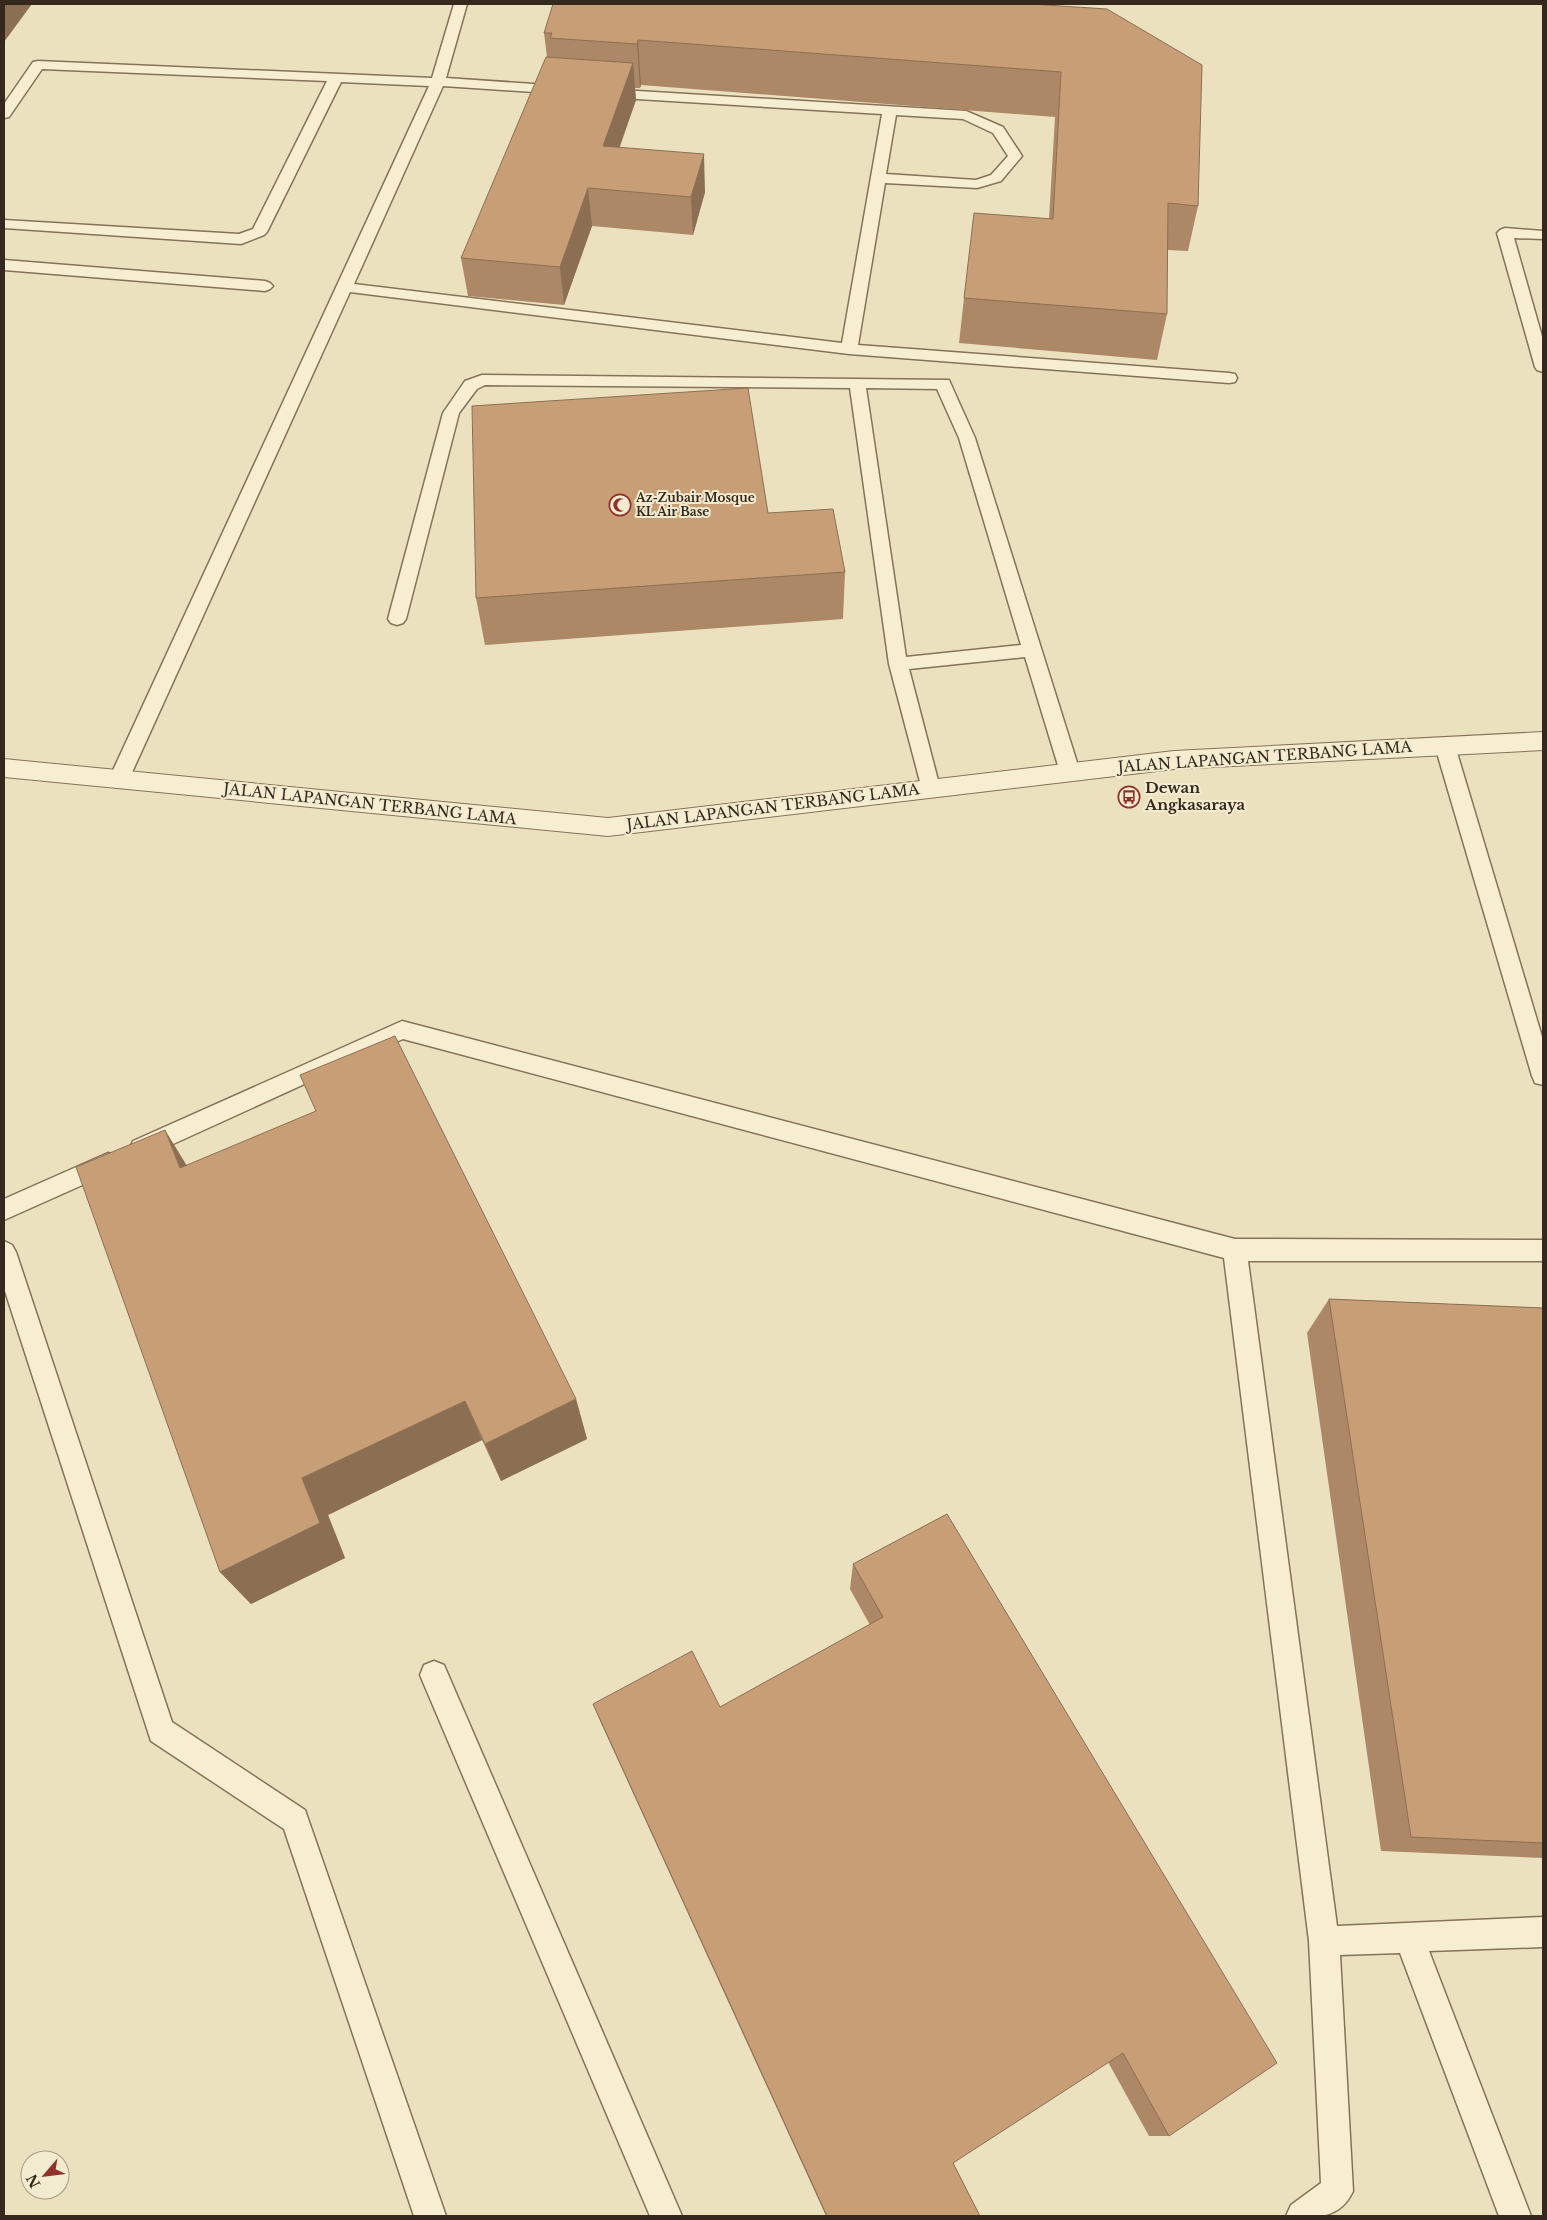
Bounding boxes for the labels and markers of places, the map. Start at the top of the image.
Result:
place label: Az-Zubair Mosque KL Air Base [635,490,755,519]
mosque icon: Az-Zubair Mosque KL Air Base [608,493,632,517]
place label: Dewan Angkasaraya [1144,778,1246,814]
bus stop icon: Dewan Angkasaraya [1117,785,1141,809]

